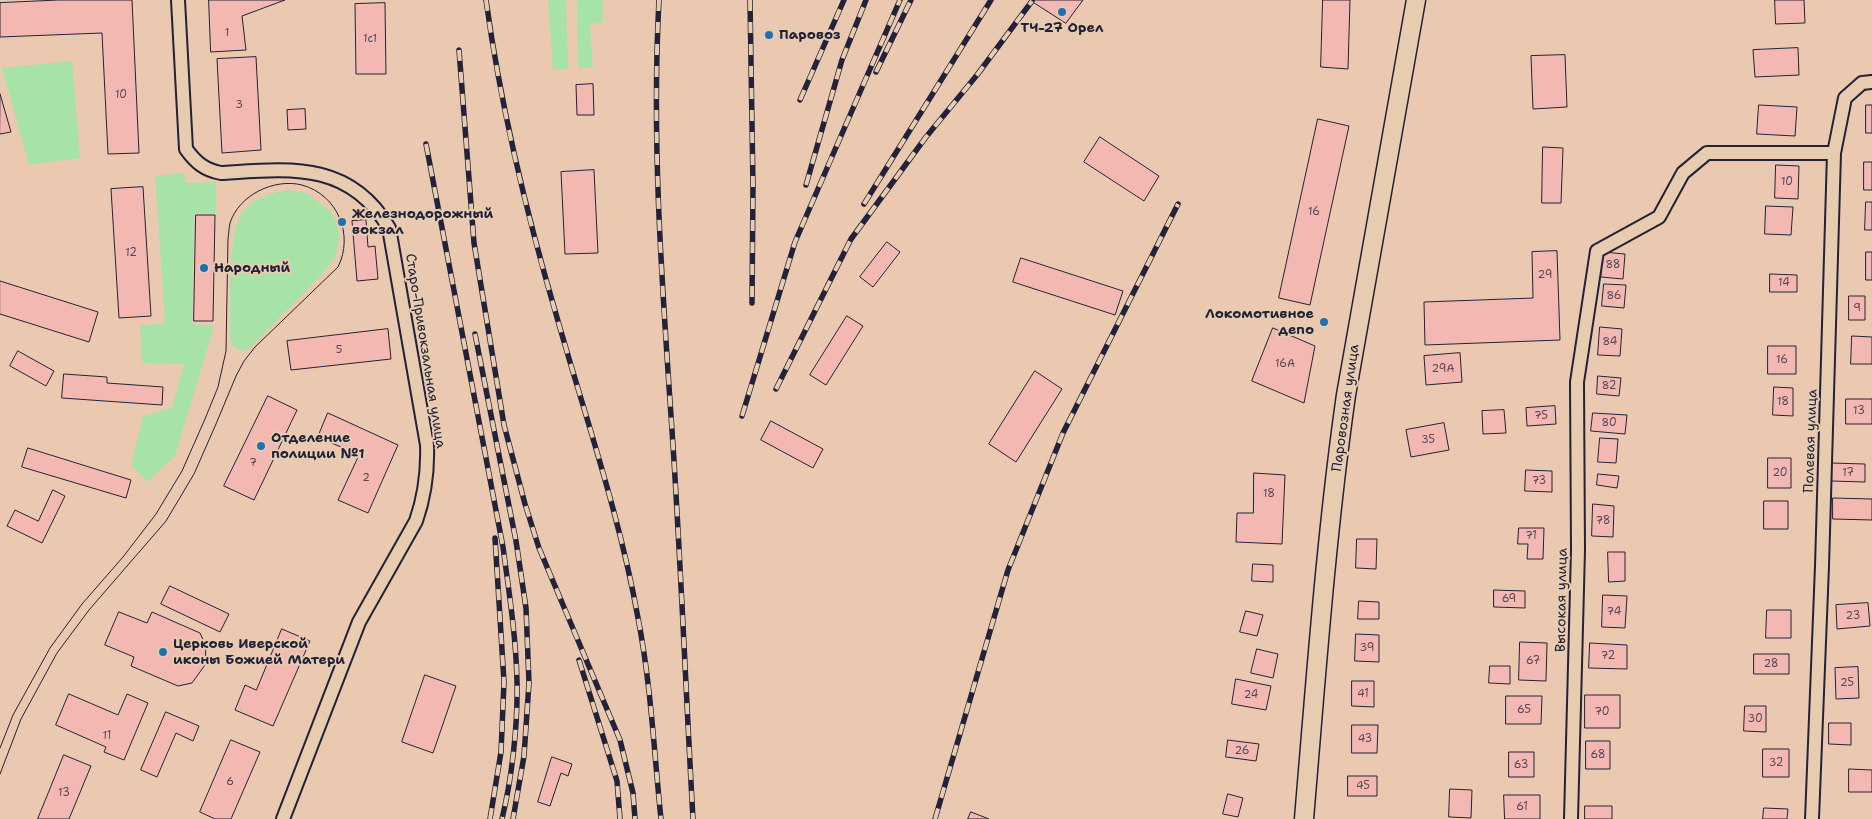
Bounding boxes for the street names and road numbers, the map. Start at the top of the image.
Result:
street label: Старо-Привокзальная улица [401,252,449,450]
street label: Паровозная улица [1329,343,1363,473]
street label: Полевая улица [1801,389,1821,493]
street label: Высокая улица [1553,548,1571,652]

